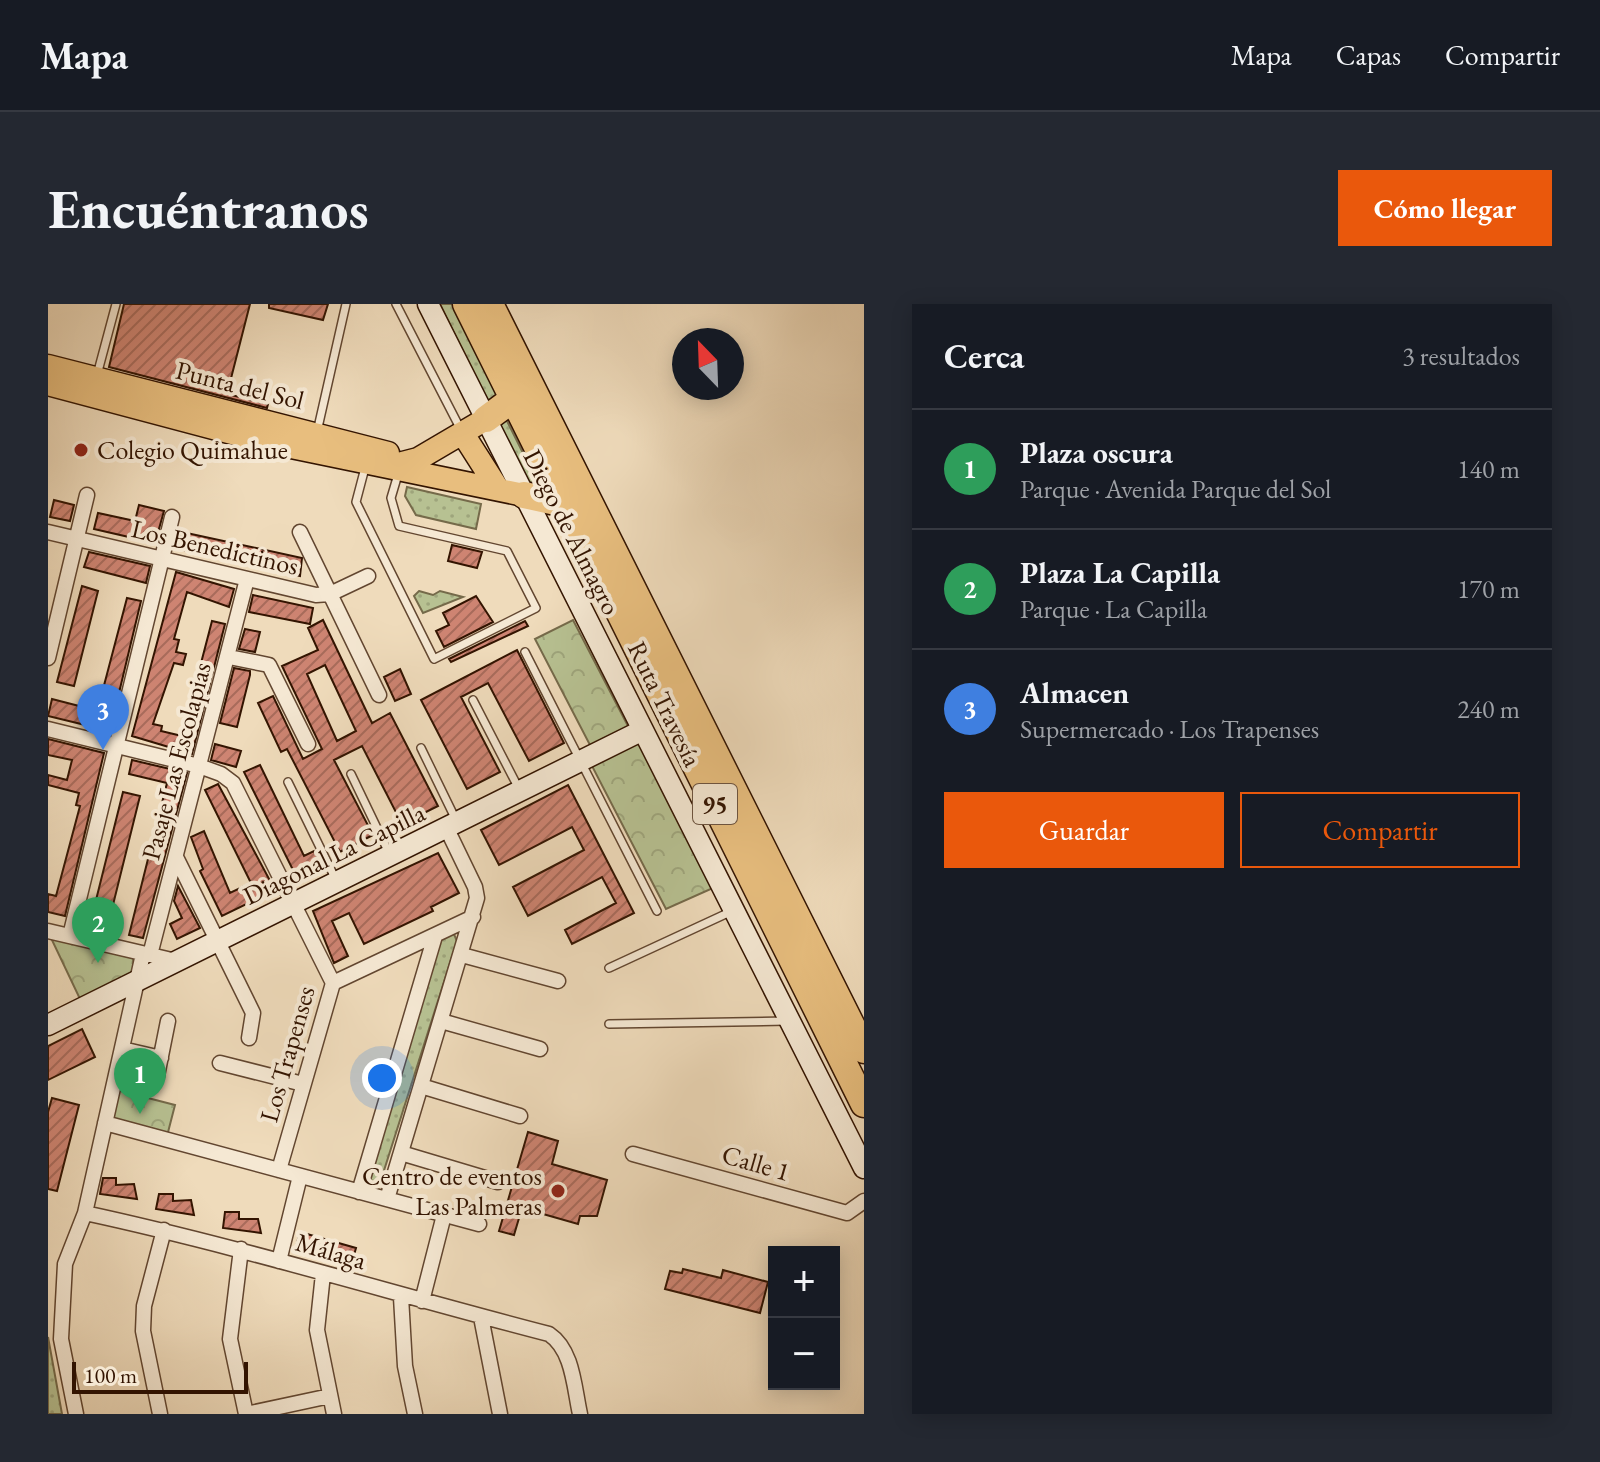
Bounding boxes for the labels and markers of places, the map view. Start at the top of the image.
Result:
place label: Colegio Quimahue [97,433,288,467]
marker: Colegio Quimahue [72,441,90,459]
pin: 3 [77,684,129,750]
pin: 2 [72,897,124,963]
pin: 1 [114,1048,166,1114]
place label: Centro de eventos Las Palmeras [362,1159,542,1223]
marker: Centro de eventos Las Palmeras [549,1182,567,1200]

